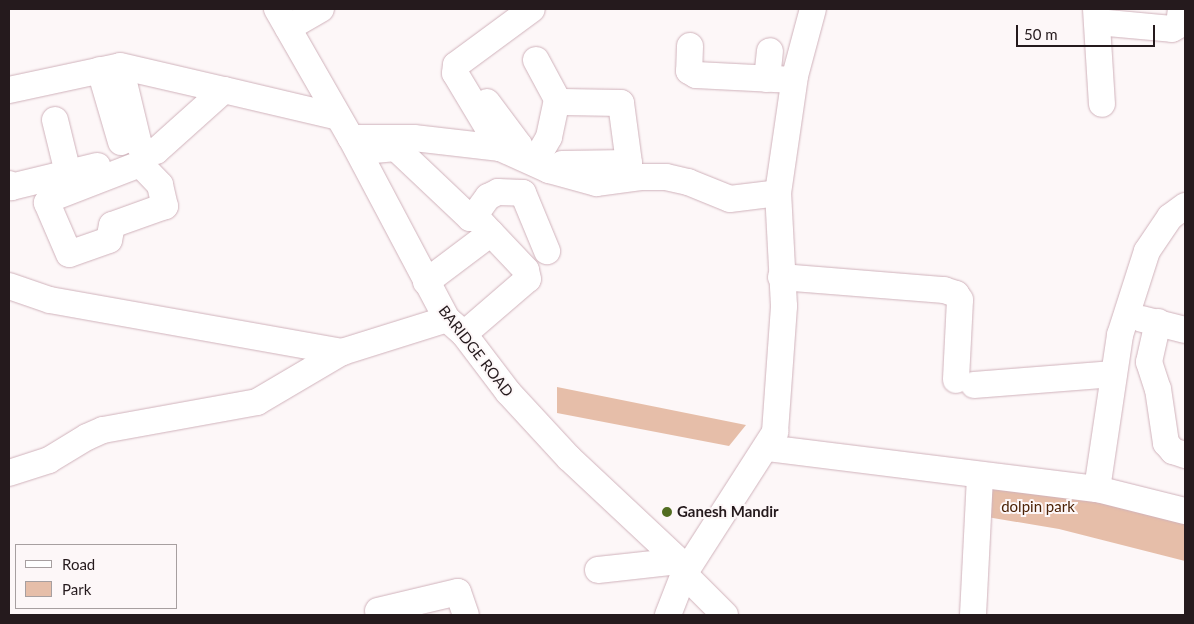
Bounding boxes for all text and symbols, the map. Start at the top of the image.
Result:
scale bar [1019,15,1158,47]
text: 50 m [1024,25,1058,43]
street label: BARIDGE ROAD [435,302,517,400]
park label: dolpin park [1001,498,1075,516]
place label: Ganesh Mandir [677,503,779,521]
marker: Ganesh Mandir [661,506,673,518]
legend [15,544,178,609]
text: Road [62,555,95,573]
text: Park [62,580,91,598]

